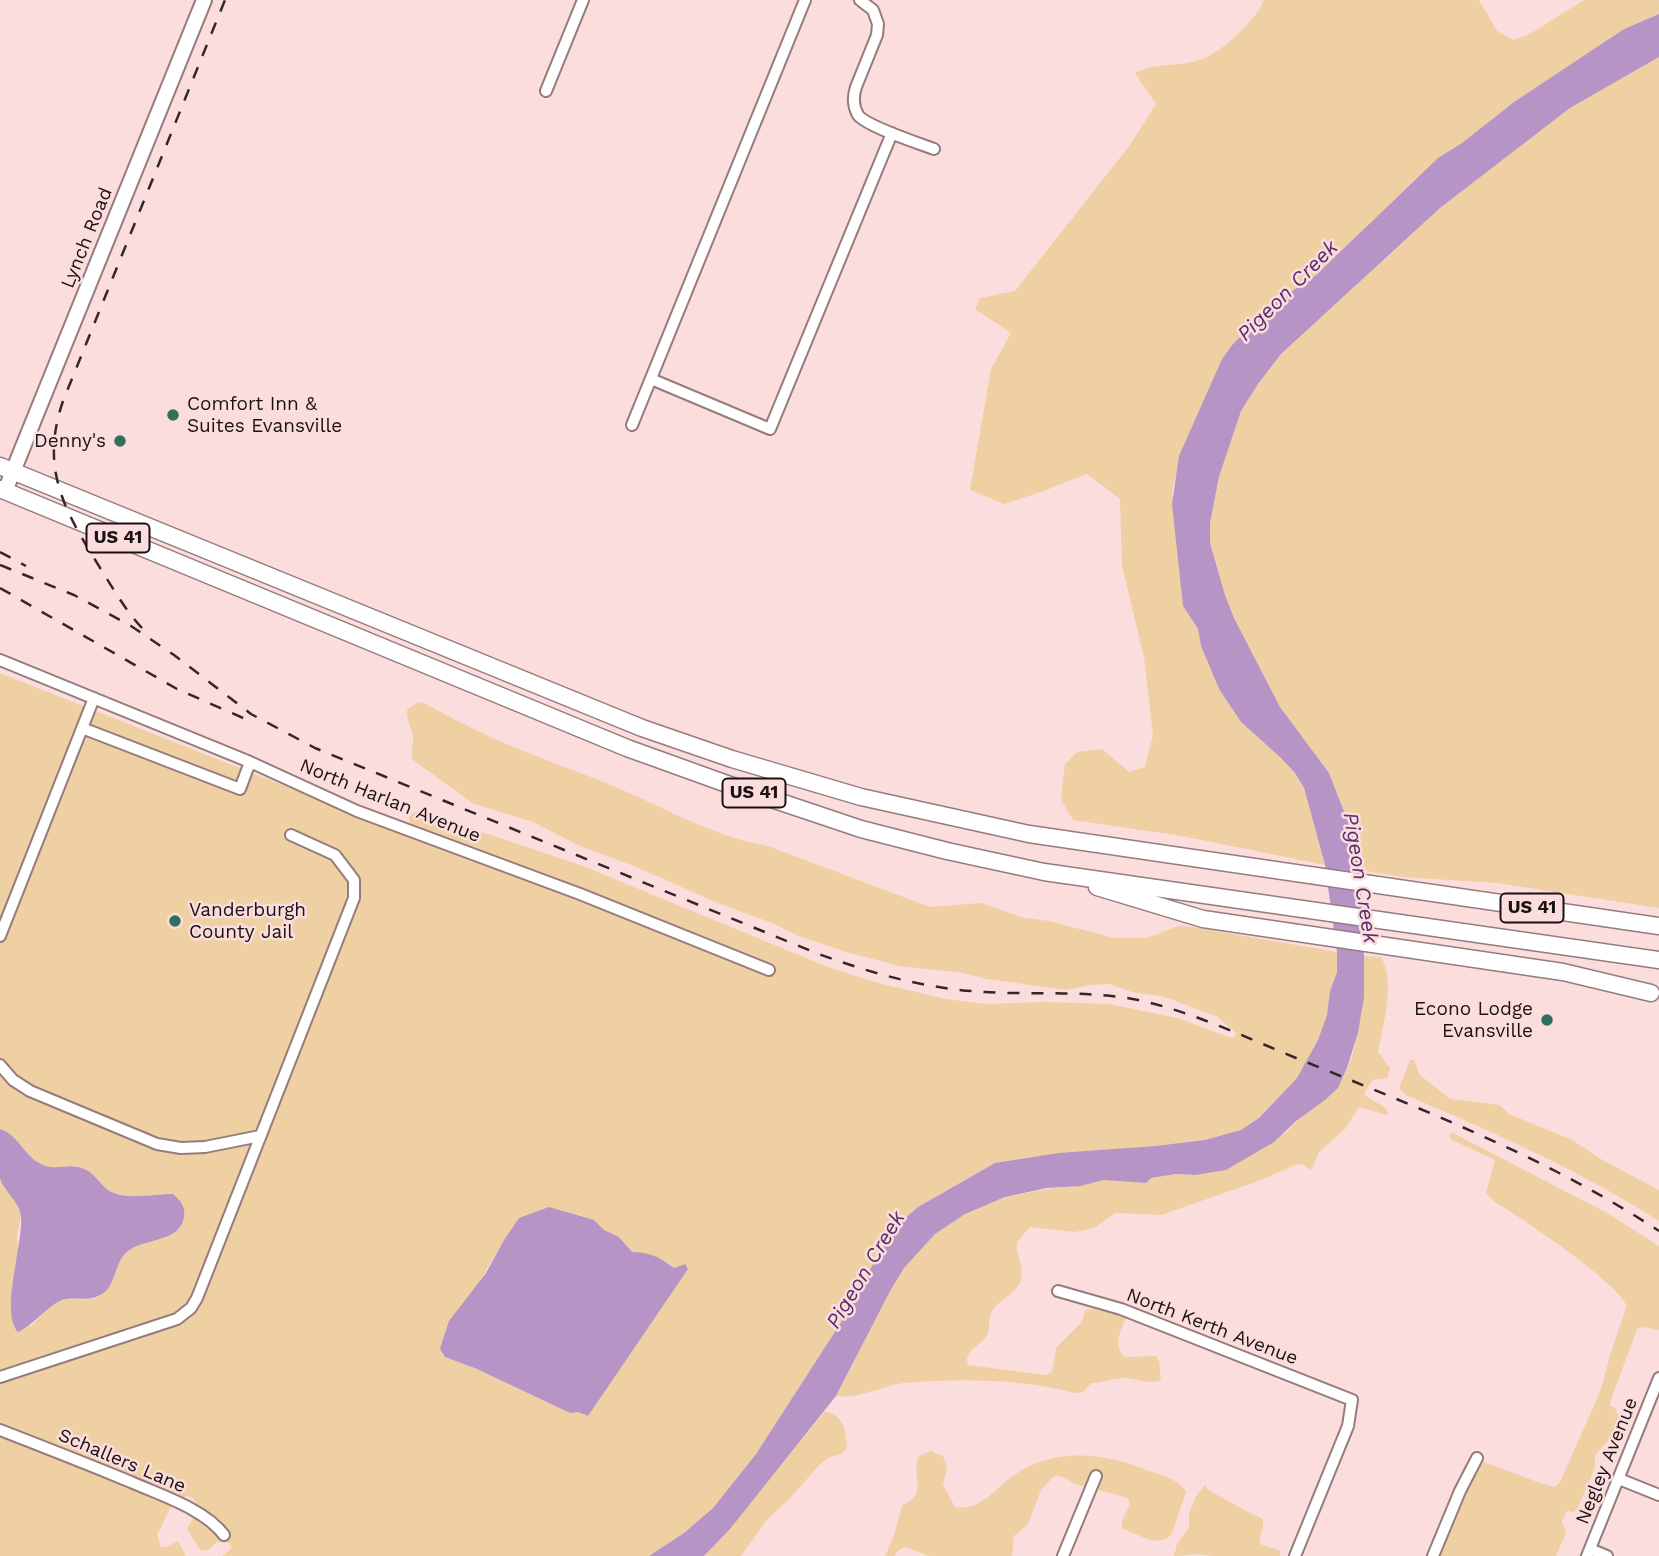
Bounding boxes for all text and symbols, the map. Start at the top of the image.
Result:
street label: Lynch Road [56,184,118,292]
water label: Pigeon Creek [1232,235,1344,347]
place label: Comfort Inn & Suites Evansville [187,393,342,437]
marker: Comfort Inn & Suites Evansville [165,407,181,423]
place label: Denny's [34,430,106,452]
marker: Denny's [112,433,128,449]
road number: US 41 [86,524,150,552]
street label: North Harlan Avenue [296,754,484,848]
road number: US 41 [722,778,786,808]
water label: Pigeon Creek [1337,811,1383,945]
road number: US 41 [1500,894,1564,923]
place label: Vanderburgh County Jail [189,899,306,943]
marker: Vanderburgh County Jail [167,913,183,929]
place label: Econo Lodge Evansville [1414,998,1533,1042]
marker: Econo Lodge Evansville [1539,1012,1555,1028]
water label: Pigeon Creek [821,1207,911,1333]
street label: North Kerth Avenue [1123,1284,1301,1370]
street label: Negley Avenue [1571,1394,1643,1528]
street label: Schallers Lane [55,1424,189,1498]

